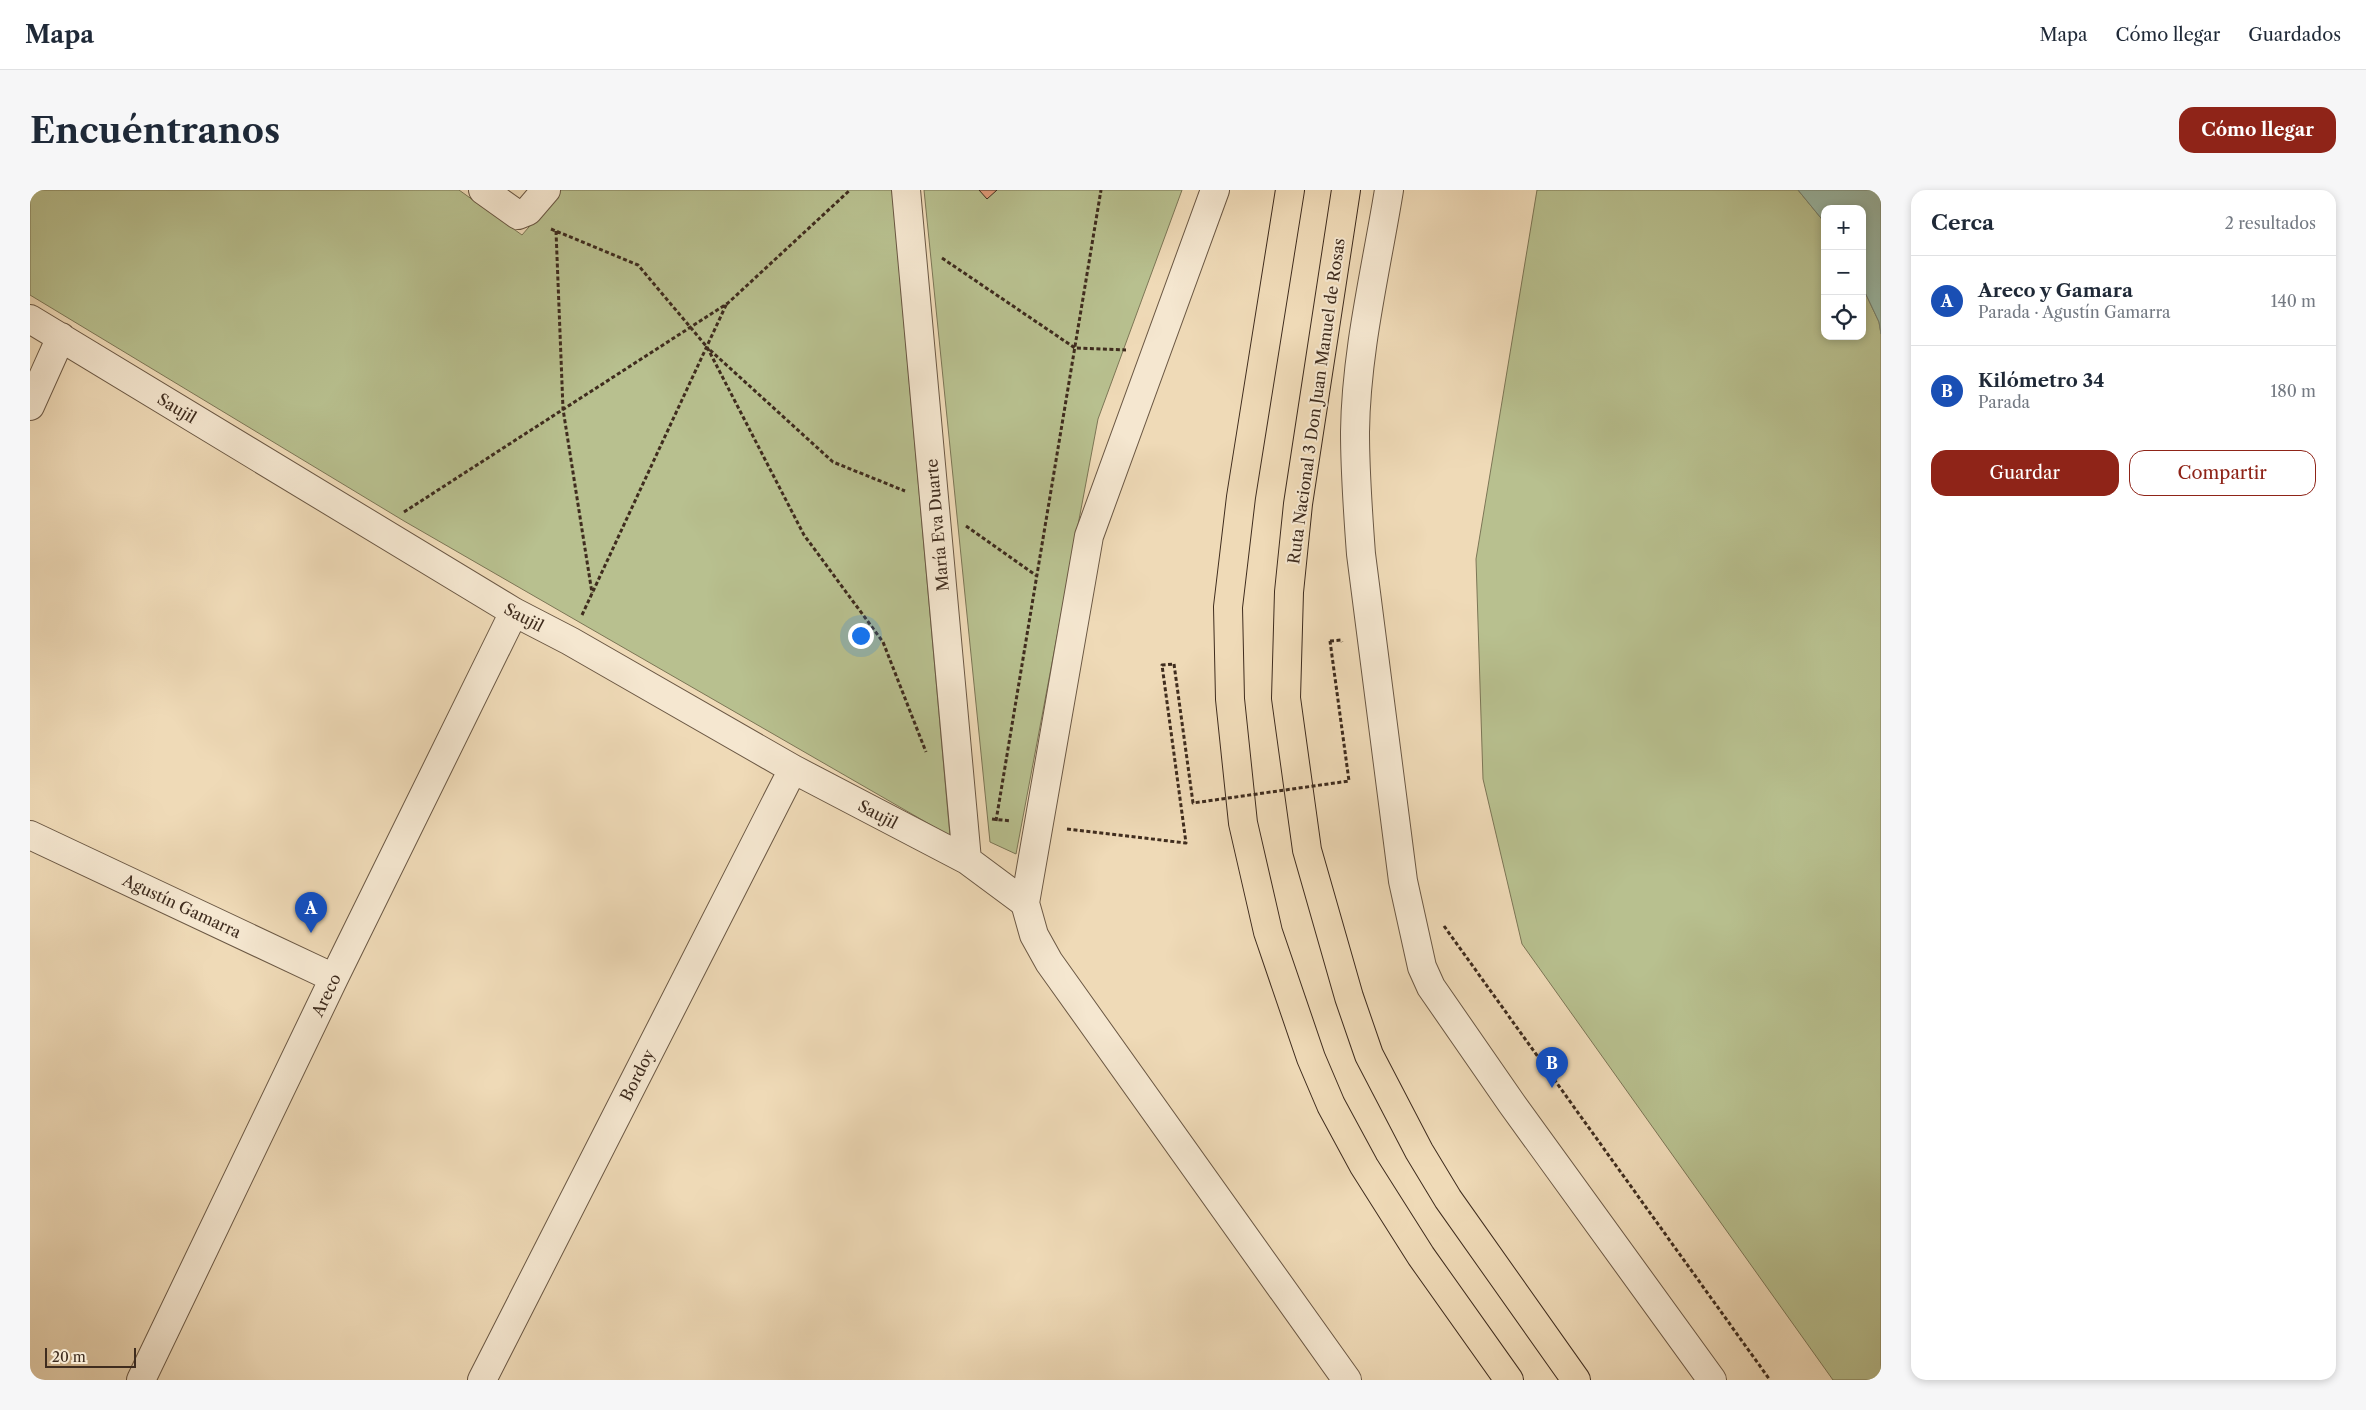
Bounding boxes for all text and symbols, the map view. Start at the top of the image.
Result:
text: Mapa [25,20,94,49]
text: Mapa [2039,24,2088,46]
text: Cómo llegar [2116,24,2220,46]
text: Guardados [2248,24,2341,46]
button: Cómo llegar [2179,107,2336,153]
text: Encuéntranos [30,109,280,152]
map controls [1821,205,1866,340]
button: + [1821,205,1866,250]
text: Cerca [1931,210,1994,235]
text: 2 resultados [2225,213,2316,233]
street label: Ruta Nacional 3 Don Juan Manuel de Rosas [1283,237,1349,565]
button: − [1821,250,1866,295]
text: Areco y Gamara [1978,279,2133,302]
text: A [1941,291,1953,311]
text: 140 m [2271,291,2316,311]
button: locate [1821,295,1866,340]
text: Parada · Agustín Gamarra [1978,302,2171,322]
text: Kilómetro 34 [1978,369,2105,392]
text: B [1941,381,1953,401]
text: 180 m [2270,381,2316,401]
street label: Saujil [154,389,200,428]
text: Parada [1978,392,2030,412]
button: Guardar [1931,450,2119,496]
button: Compartir [2129,450,2316,496]
street label: María Eva Duarte [921,458,953,592]
street label: Saujil [501,598,547,636]
your location [848,623,874,649]
street label: Saujil [855,795,901,833]
street label: Agustín Gamarra [119,869,245,942]
pin: A [295,892,327,933]
street label: Areco [307,970,345,1021]
street label: Bordoy [615,1045,659,1104]
pin: B [1536,1047,1568,1088]
scale bar [45,1345,136,1368]
text: 20 m [52,1348,86,1366]

